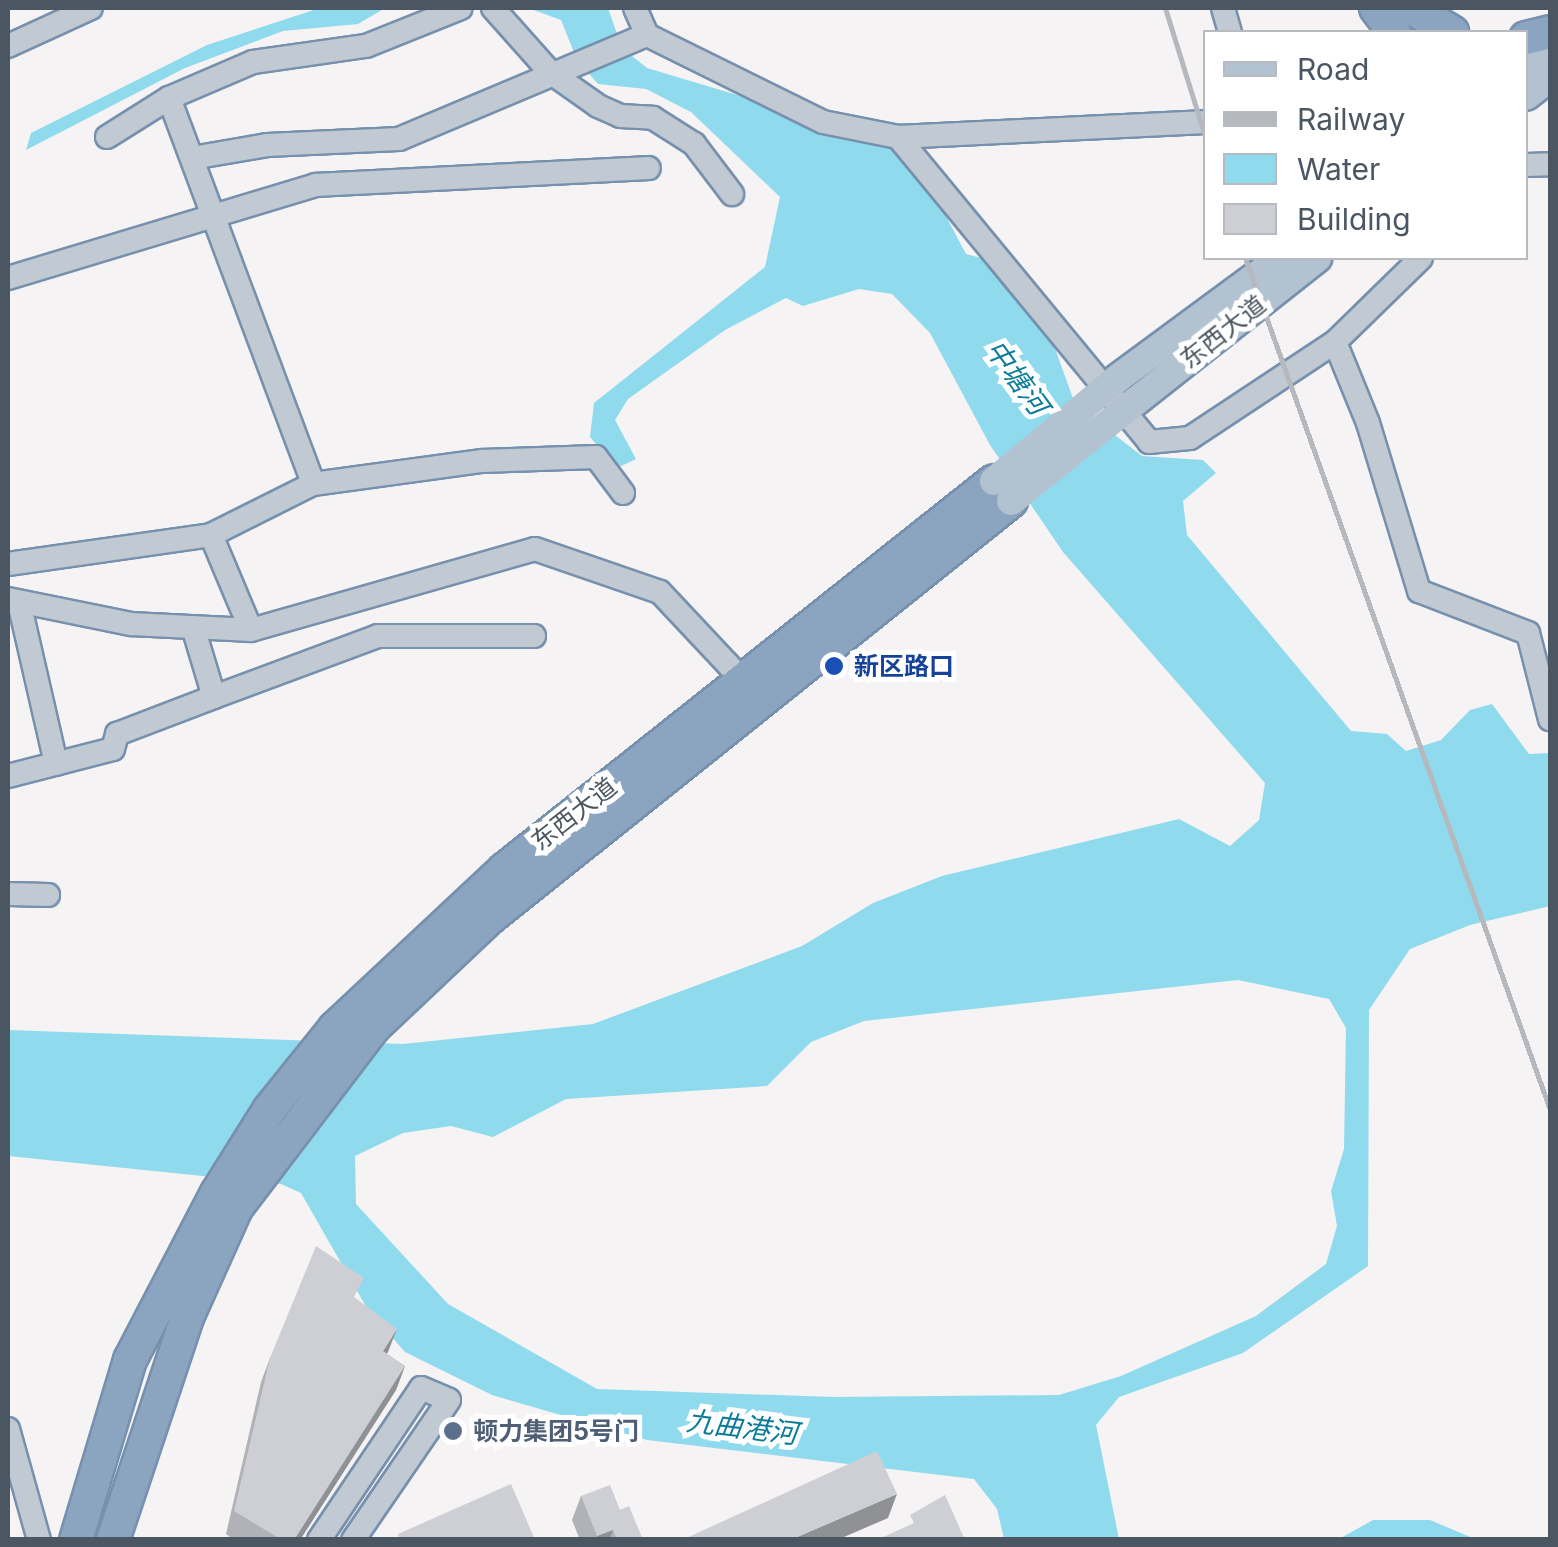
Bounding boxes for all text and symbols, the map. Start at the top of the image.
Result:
legend [1203,30,1528,260]
text: Road [1297,51,1369,87]
text: Railway [1297,101,1405,137]
text: Water [1297,151,1380,187]
text: Building [1297,201,1411,237]
street label: 东西大道 [1174,289,1272,375]
water label: 中塘河 [979,333,1055,421]
place label: 新区路口 [854,651,954,681]
marker: 新区路口 [823,655,845,677]
street label: 东西大道 [525,771,623,857]
water label: 九曲港河 [684,1404,800,1450]
place label: 顿力集团5号门 [473,1416,639,1446]
marker: 顿力集团5号门 [442,1420,464,1442]

